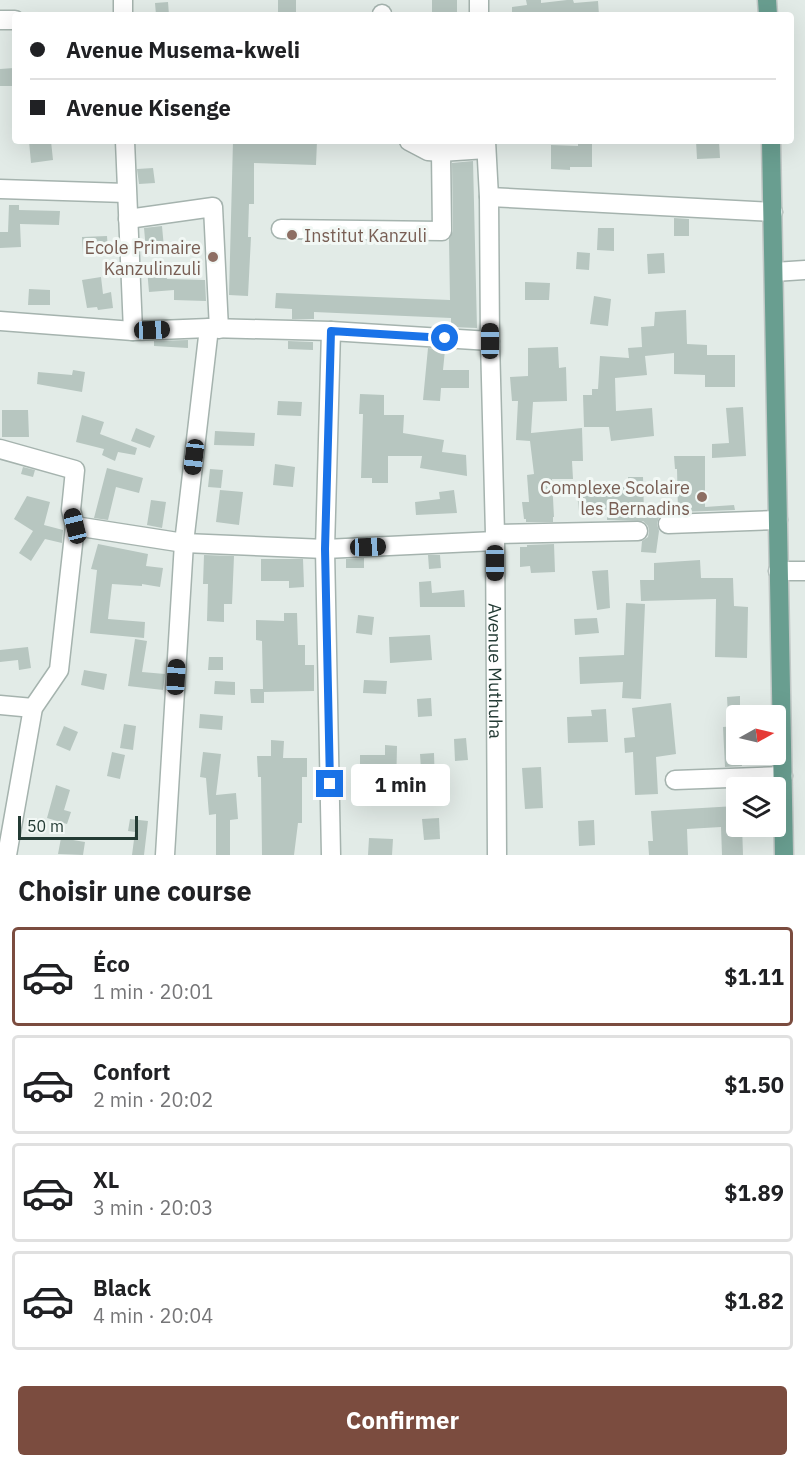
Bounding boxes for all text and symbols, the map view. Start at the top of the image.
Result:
text: Avenue Musema-kweli [66,35,300,64]
text: Avenue Kisenge [66,93,231,122]
place label: Institut Kanzuli [304,224,427,247]
marker: Institut Kanzuli [285,228,299,242]
place label: Ecole Primaire Kanzulinzuli [85,236,201,280]
marker: Ecole Primaire Kanzulinzuli [206,250,220,264]
car [134,320,170,340]
car [481,323,499,359]
route start [431,324,458,351]
car [183,438,205,476]
place label: Complexe Scolaire les Bernadins [540,476,690,520]
marker: Complexe Scolaire les Bernadins [695,490,709,504]
car [62,506,88,546]
car [350,537,386,557]
car [486,545,504,581]
street label: Avenue Muthuha [484,603,508,739]
car [166,659,186,695]
north arrow [726,705,786,765]
map controls [726,705,786,837]
callout: 1 min [351,763,450,805]
route end [316,770,343,797]
text: 1 min [374,771,427,798]
button: layers [726,777,786,837]
scale bar [18,813,138,840]
text: 50 m [27,816,64,836]
text: Choisir une course [18,873,252,908]
text: Éco [93,949,130,978]
icon: car [21,950,75,1004]
text: $1.11 [724,962,784,991]
text: 1 min · 20:01 [93,978,213,1005]
text: Confort [93,1057,171,1086]
icon: car [21,1058,75,1112]
text: $1.50 [724,1070,784,1099]
text: 2 min · 20:02 [93,1086,213,1113]
text: XL [93,1165,119,1194]
icon: car [21,1166,75,1220]
text: $1.89 [724,1178,784,1207]
text: 3 min · 20:03 [93,1194,213,1221]
text: Black [93,1273,151,1302]
icon: car [21,1274,75,1328]
text: $1.82 [724,1286,784,1315]
text: 4 min · 20:04 [93,1302,213,1329]
button: Confirmer [18,1386,787,1455]

